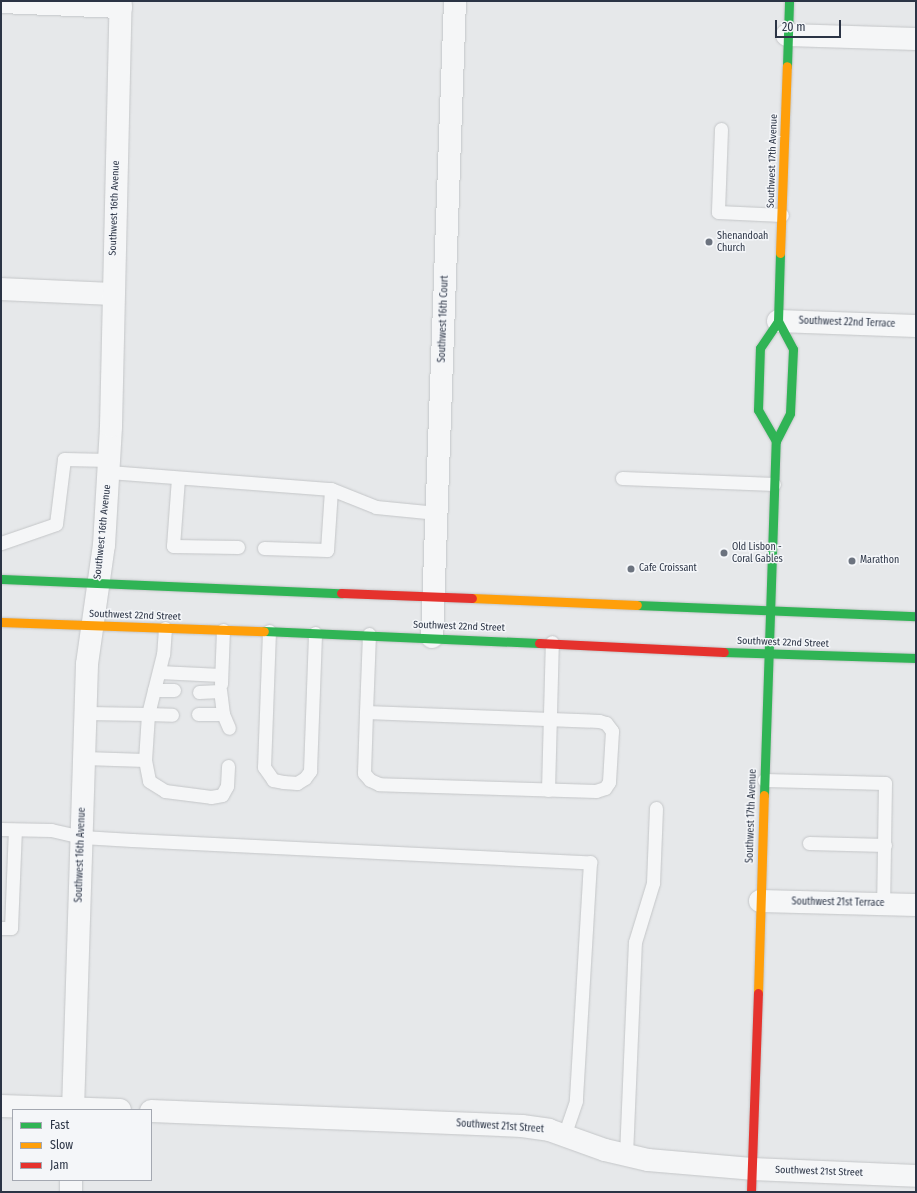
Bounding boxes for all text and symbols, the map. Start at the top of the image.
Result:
scale bar [777,12,843,38]
text: 20 m [782,20,806,34]
street label: Southwest 17th Avenue [765,114,781,208]
street label: Southwest 16th Avenue [107,160,123,256]
place label: Shenandoah Church [717,230,768,254]
marker: Shenandoah Church [704,237,714,247]
street label: Southwest 16th Court [436,275,452,363]
street label: Southwest 22nd Terrace [798,315,896,331]
street label: Southwest 16th Avenue [92,484,114,580]
place label: Old Lisbon - Coral Gables [732,541,783,564]
marker: Old Lisbon - Coral Gables [719,548,729,558]
place label: Marathon [860,555,899,567]
marker: Marathon [847,556,857,566]
place label: Cafe Croissant [639,563,697,575]
marker: Cafe Croissant [626,564,636,574]
street label: Southwest 22nd Street [89,608,181,624]
street label: Southwest 22nd Street [413,619,505,635]
street label: Southwest 22nd Street [737,635,829,651]
street label: Southwest 17th Avenue [744,769,760,863]
street label: Southwest 16th Avenue [73,807,89,903]
street label: Southwest 21st Terrace [791,896,885,910]
legend [12,1109,152,1181]
text: Fast [50,1118,69,1132]
street label: Southwest 21st Street [456,1118,544,1136]
text: Slow [50,1138,73,1152]
text: Jam [50,1158,68,1172]
street label: Southwest 21st Street [775,1164,863,1180]

